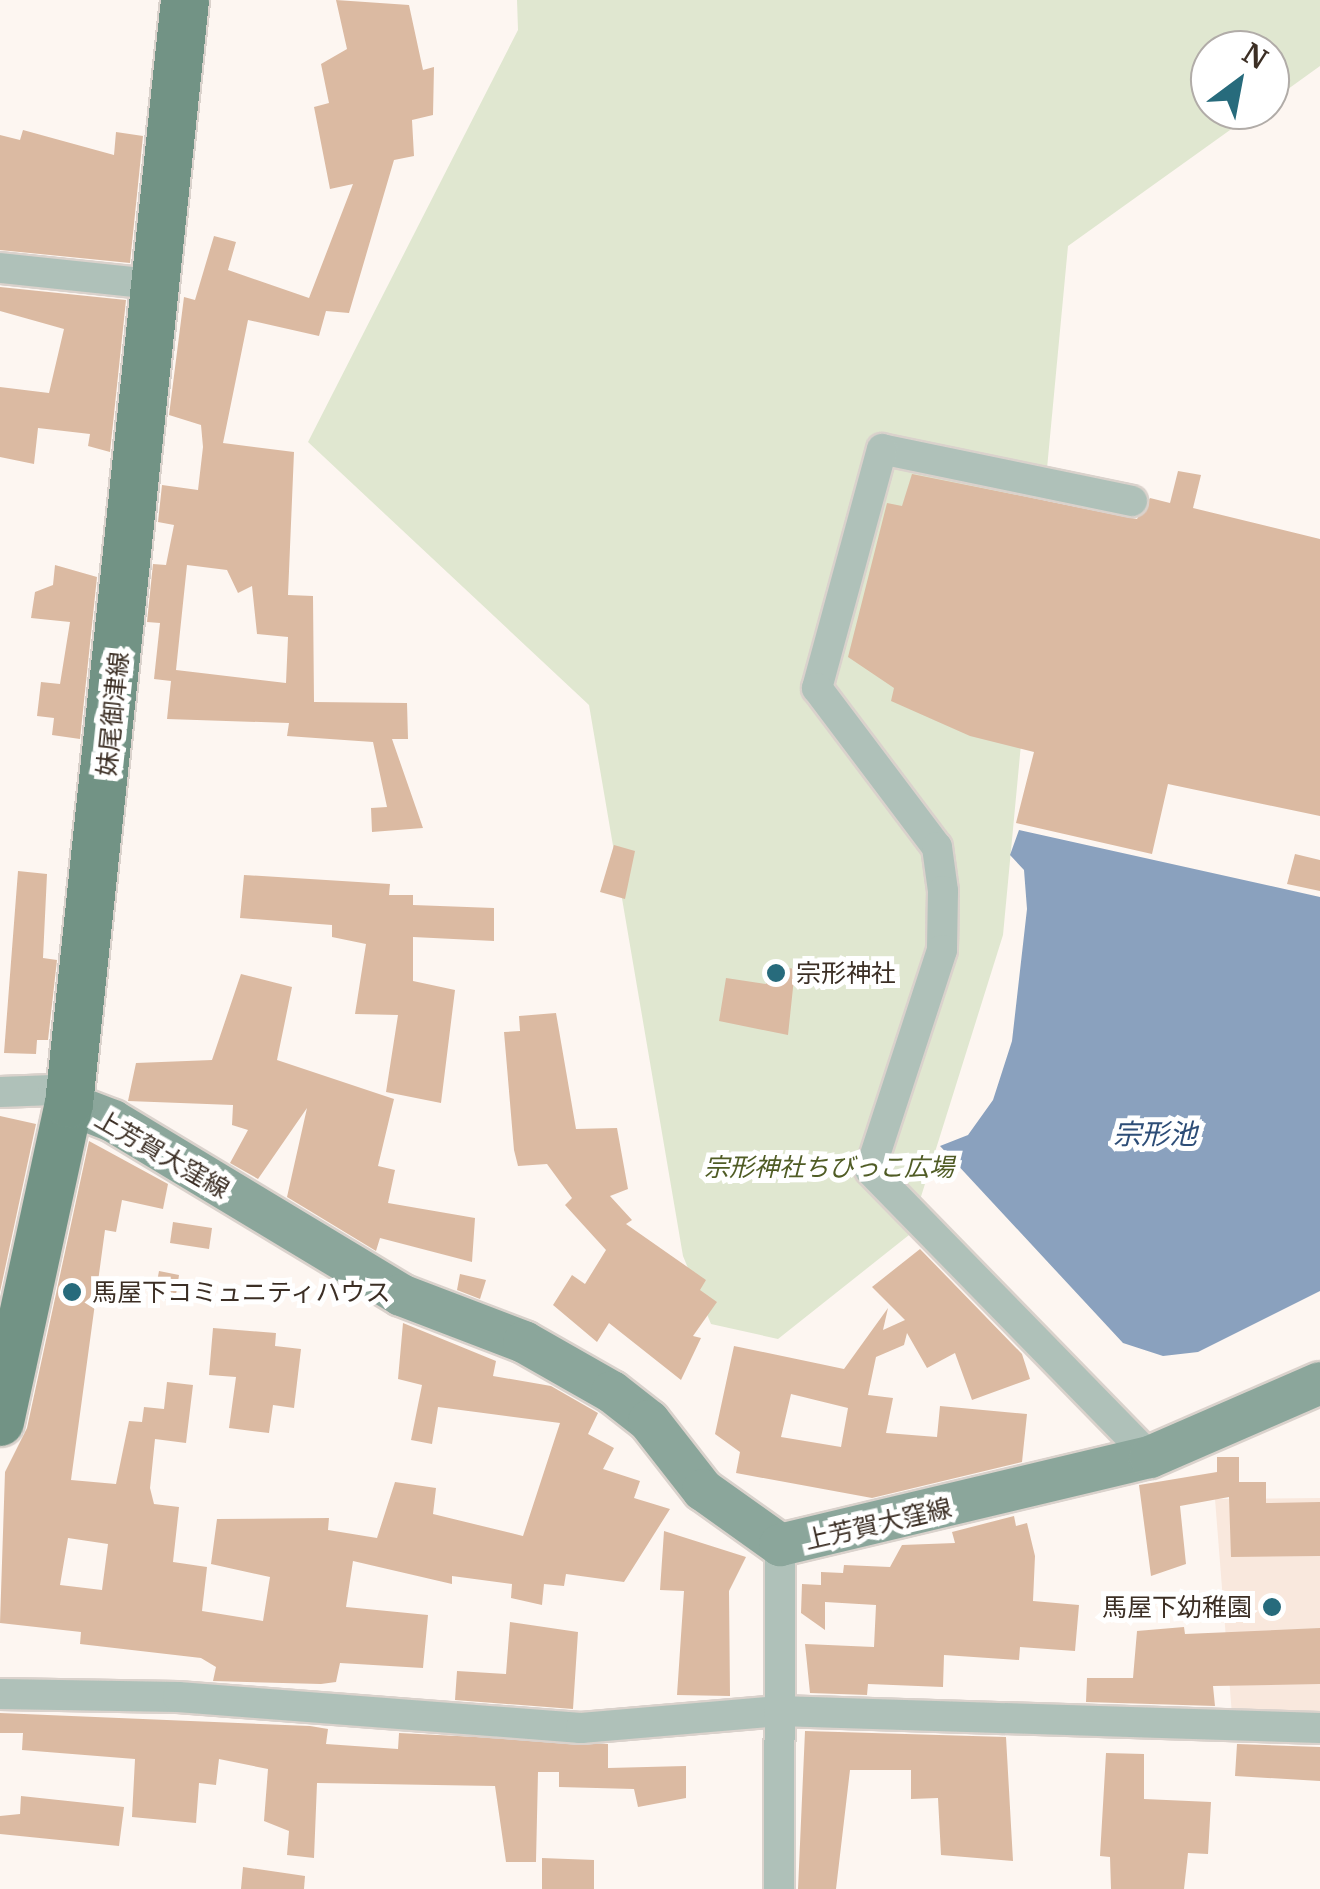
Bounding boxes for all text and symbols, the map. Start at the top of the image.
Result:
north arrow [1190,30,1290,130]
text: N [1236,35,1274,77]
street label: 妹尾御津線 [92,650,134,778]
place label: 宗形神社 [796,958,896,988]
marker: 宗形神社 [765,962,787,984]
street label: 上芳賀大窪線 [90,1104,234,1204]
water label: 宗形池 [1113,1117,1197,1151]
park label: 宗形神社ちびっこ広場 [704,1152,954,1182]
place label: 馬屋下コミュニティハウス [92,1277,392,1307]
marker: 馬屋下コミュニティハウス [61,1281,83,1303]
street label: 上芳賀大窪線 [802,1493,954,1555]
place label: 馬屋下幼稚園 [1102,1592,1252,1622]
marker: 馬屋下幼稚園 [1261,1596,1283,1618]

